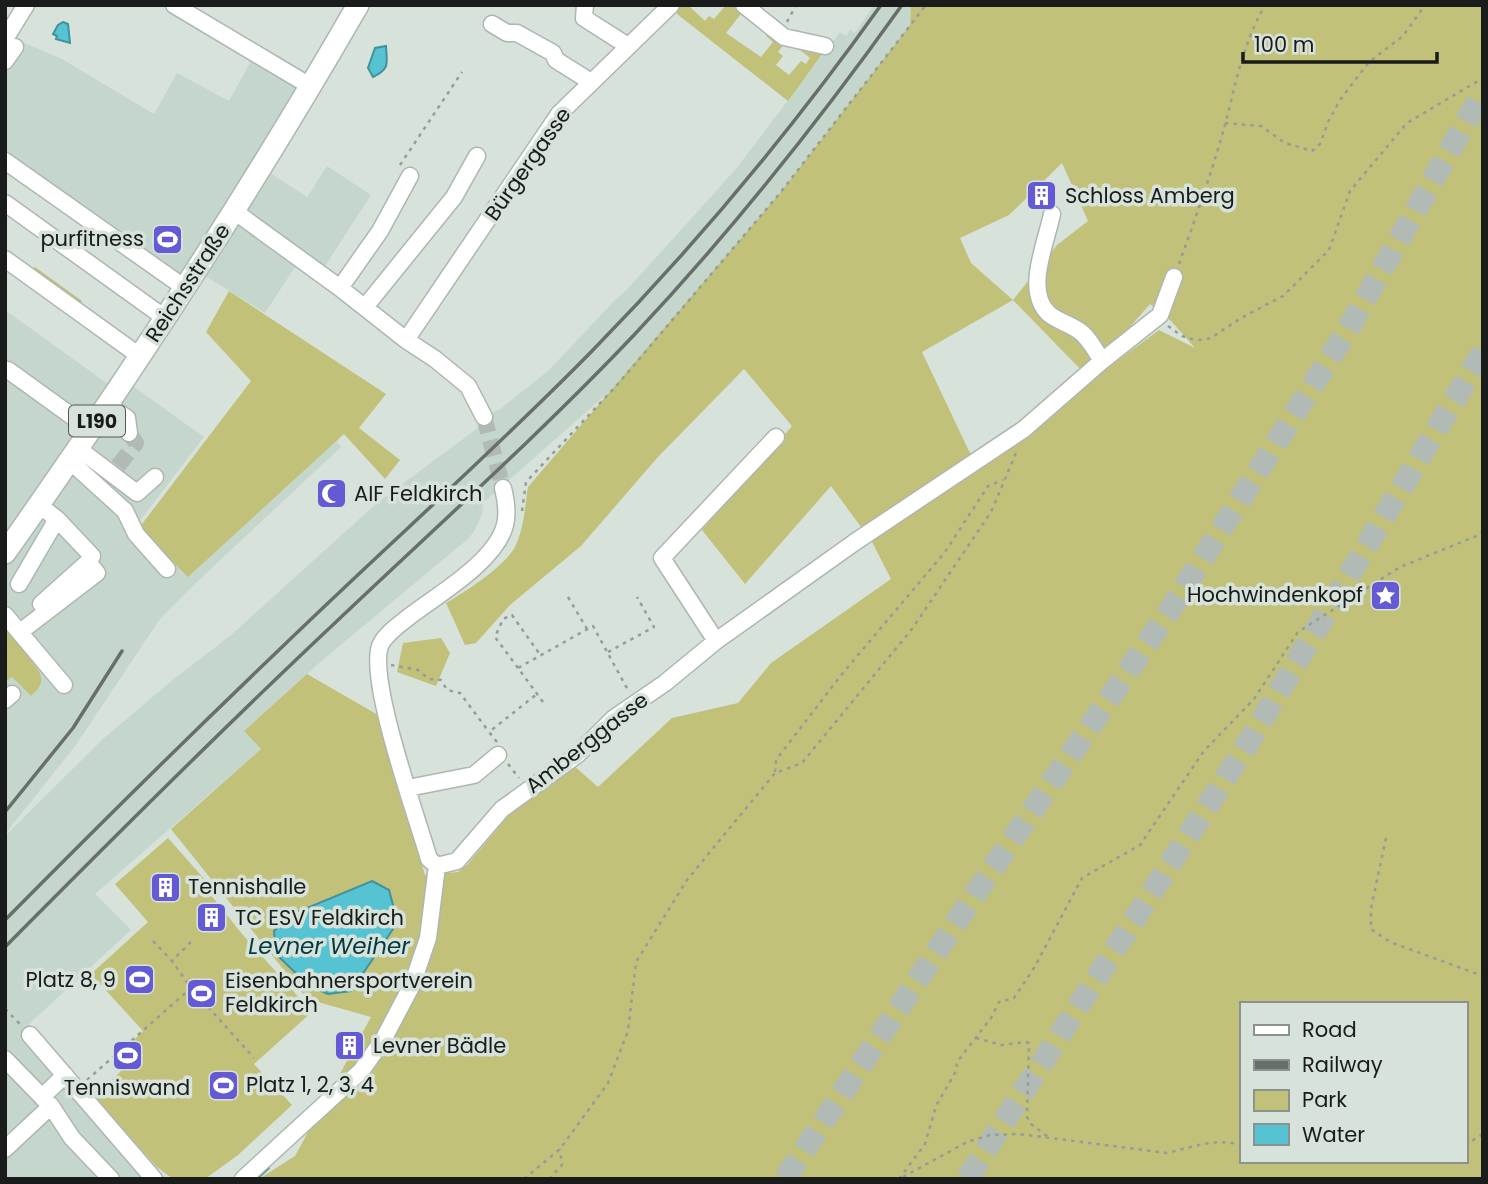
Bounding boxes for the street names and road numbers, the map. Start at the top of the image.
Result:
street label: Bürgergasse [478,101,577,226]
street label: Reichsstraße [138,218,237,348]
road number: L190 [69,406,125,436]
street label: Amberggasse [519,686,654,800]

